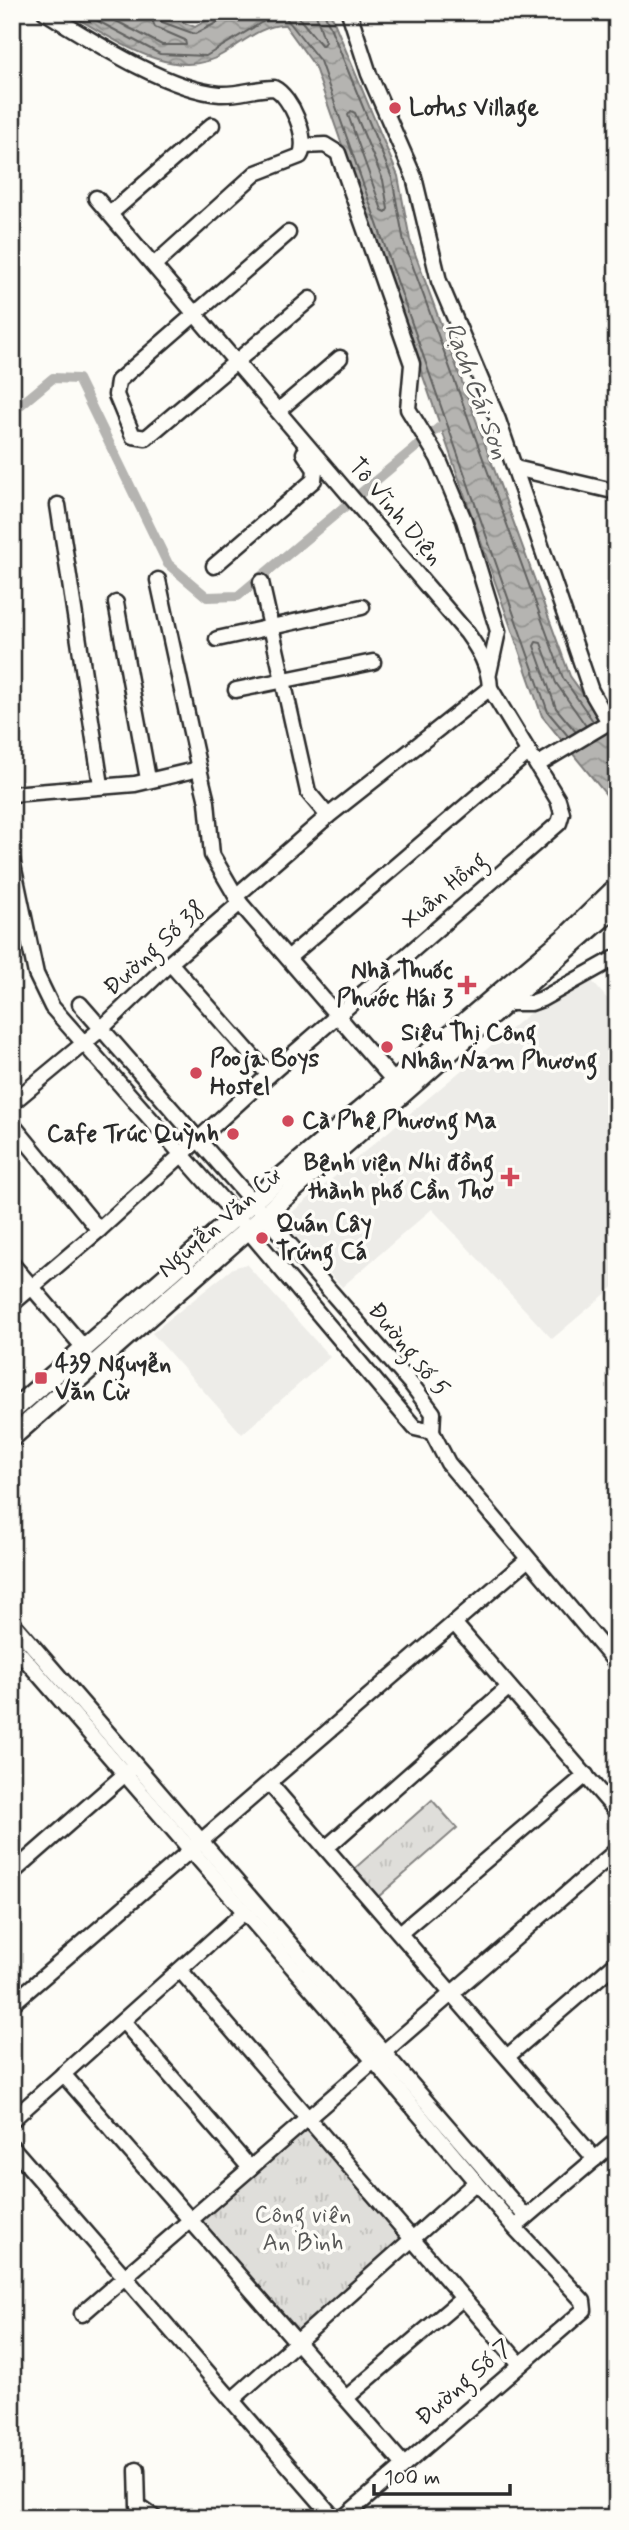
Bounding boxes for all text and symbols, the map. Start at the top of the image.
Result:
place label: Lotus Village [409,93,539,127]
marker: Lotus Village [387,100,403,116]
water label: Rạch Cái Sơn [435,318,517,464]
street label: Tô Vĩnh Diện [341,452,449,572]
street label: Xuân Hồng [396,845,496,939]
street label: Đường Số 38 [97,895,215,1005]
place label: Nhà Thuốc Phước Hái 3 [336,956,453,1015]
marker: Nhà Thuốc Phước Hái 3 [459,977,475,993]
place label: Siêu Thị Công Nhân Nam Phương [401,1018,597,1080]
marker: Siêu Thị Công Nhân Nam Phương [379,1039,395,1055]
place label: Pooja Boys Hostel [210,1044,320,1103]
marker: Pooja Boys Hostel [188,1065,204,1081]
place label: Cà Phê Phương Ma [302,1106,497,1140]
marker: Cà Phê Phương Ma [280,1113,296,1129]
place label: Cafe Trúc Quỳnh [47,1119,219,1150]
marker: Cafe Trúc Quỳnh [225,1126,241,1142]
place label: Bệnh viện Nhi đồng thành phố Cần Thơ [304,1148,494,1207]
street label: Nguyễn Văn Cừ [152,1161,291,1288]
marker: Bệnh viện Nhi đồng thành phố Cần Thơ [500,1167,520,1187]
place label: Quán Cây Trứng Cá [276,1209,372,1271]
marker: Quán Cây Trứng Cá [254,1230,270,1246]
street label: Đường số 5 [358,1296,456,1406]
place label: 439 Nguyễn Văn Cừ [55,1349,171,1408]
marker: 439 Nguyễn Văn Cừ [33,1370,49,1386]
park label: Công viên An Bình [255,2200,351,2259]
street label: Đường Số 7 [409,2333,521,2436]
scale bar [374,2453,510,2497]
text: 100 m [384,2464,440,2492]

